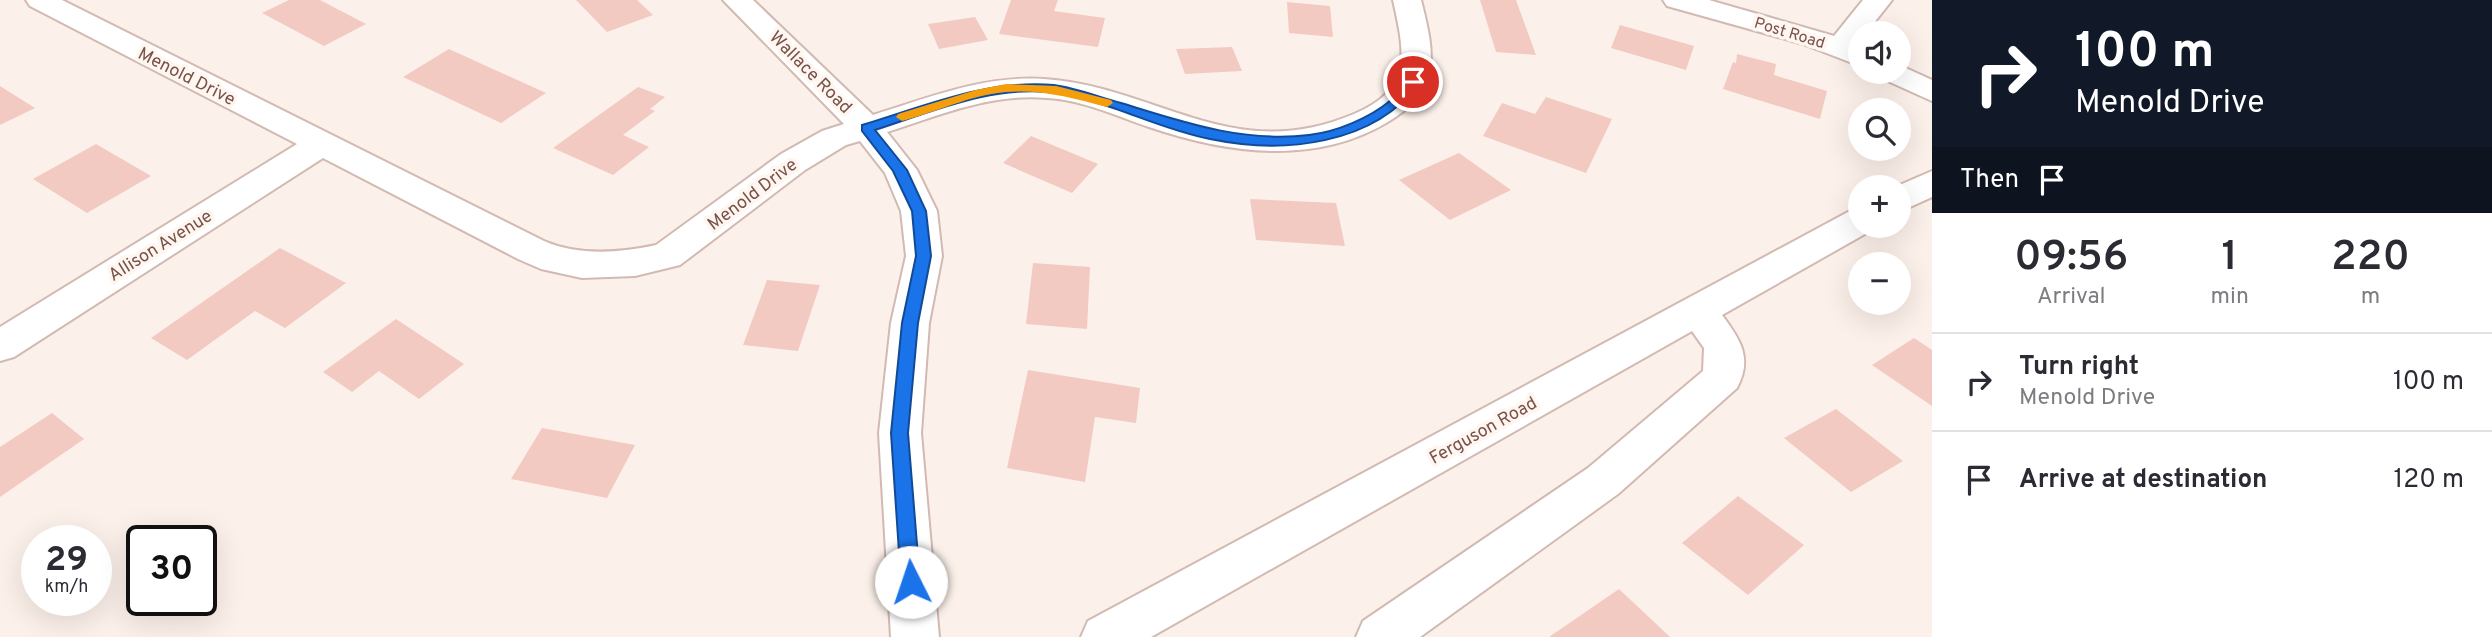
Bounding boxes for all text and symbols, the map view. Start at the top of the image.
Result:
street label: Post Road [1752,14,1827,54]
map controls [1848,21,1911,315]
button: sound [1848,21,1911,84]
text: 100 m [2075,23,2214,85]
street label: Wallace Road [764,27,856,119]
icon: right [1960,28,2051,119]
street label: Menold Drive [134,43,239,112]
pin [1383,52,1443,112]
icon: arrive [1394,63,1432,101]
text: Menold Drive [2075,84,2264,124]
button: search [1848,98,1911,161]
street label: Menold Drive [703,154,802,236]
icon: arrive [2033,161,2071,199]
text: Then [1960,164,2019,197]
button: + [1848,175,1911,238]
street label: Allison Avenue [105,205,217,287]
text: 09:56 [2014,232,2128,285]
text: 1 [2222,232,2238,285]
text: 220 [2331,232,2410,285]
button: − [1848,252,1911,315]
text: Arrival [2037,283,2106,312]
text: min [2211,283,2249,312]
text: m [2361,283,2380,312]
text: Turn right [2019,351,2139,384]
icon: right [1960,363,1998,401]
text: 100 m [2393,366,2464,399]
text: Menold Drive [2019,384,2155,413]
street label: Ferguson Road [1426,392,1542,470]
icon: arrive [1960,461,1998,499]
text: Arrive at destination [2019,464,2267,497]
text: 120 m [2394,464,2464,497]
speed limit sign: 30 [126,525,217,616]
text: 29 [45,539,88,583]
position arrow [874,545,948,619]
text: km/h [45,576,88,599]

